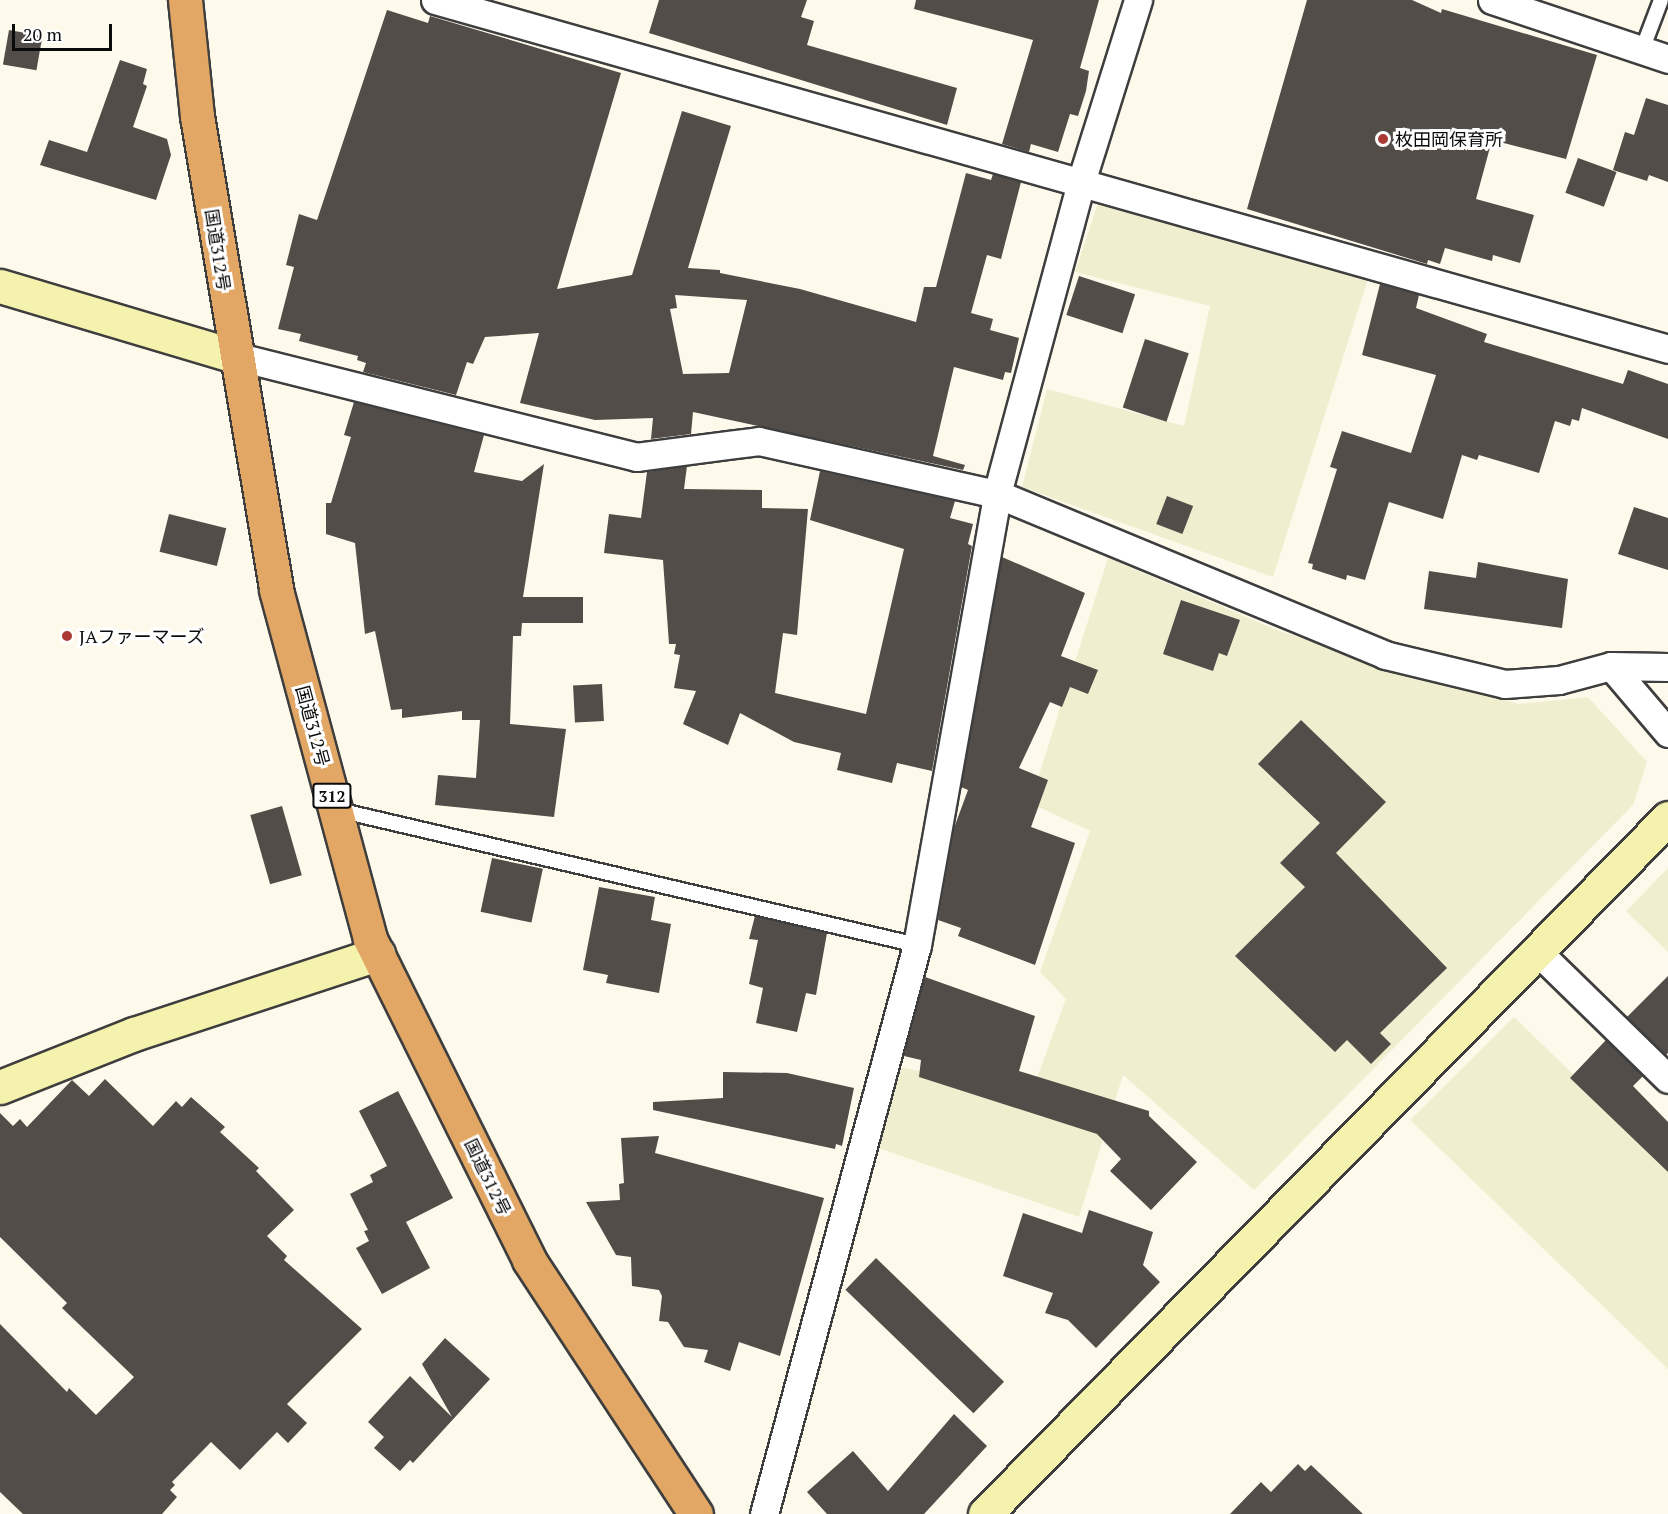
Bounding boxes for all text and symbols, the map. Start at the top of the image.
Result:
scale bar [15,12,116,50]
text: 20 m [23,22,62,46]
place label: 枚田岡保育所 [1395,128,1503,150]
marker: 枚田岡保育所 [1376,132,1390,146]
street label: 国道312号 [201,207,235,293]
place label: JAファーマーズ [79,625,205,647]
marker: JAファーマーズ [60,629,74,643]
street label: 国道312号 [292,683,334,769]
road number: 312 [311,783,353,809]
street label: 国道312号 [460,1135,516,1219]

